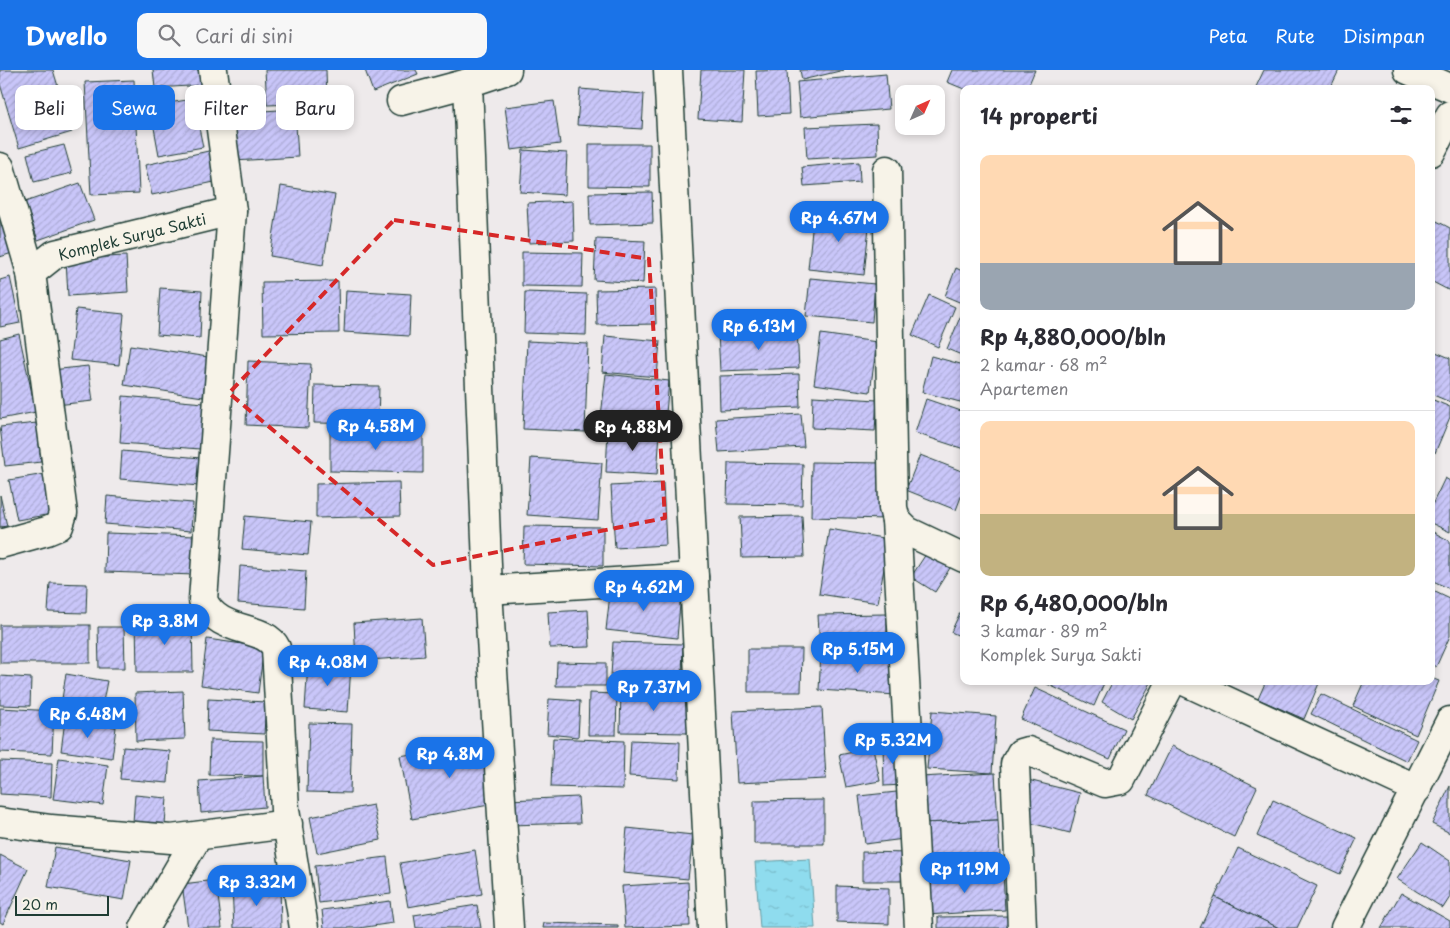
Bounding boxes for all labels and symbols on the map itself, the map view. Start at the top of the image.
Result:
north arrow [895,85,945,135]
pin: Rp 4.67M [787,200,891,243]
street label: Komplek Surya Sakti [56,207,208,265]
pin: Rp 6.13M [707,308,811,351]
pin: Rp 4.58M [324,408,428,451]
pin: Rp 4.88M [581,410,685,452]
pin: Rp 4.62M [592,570,696,612]
pin: Rp 3.8M [119,604,211,646]
pin: Rp 5.15M [806,632,910,674]
pin: Rp 4.08M [276,644,380,687]
pin: Rp 7.37M [602,670,706,712]
pin: Rp 6.48M [36,696,140,739]
pin: Rp 5.32M [841,722,945,765]
pin: Rp 4.8M [404,736,496,779]
pin: Rp 11.9M [913,852,1017,894]
pin: Rp 3.32M [205,864,309,907]
scale bar [15,893,109,916]

